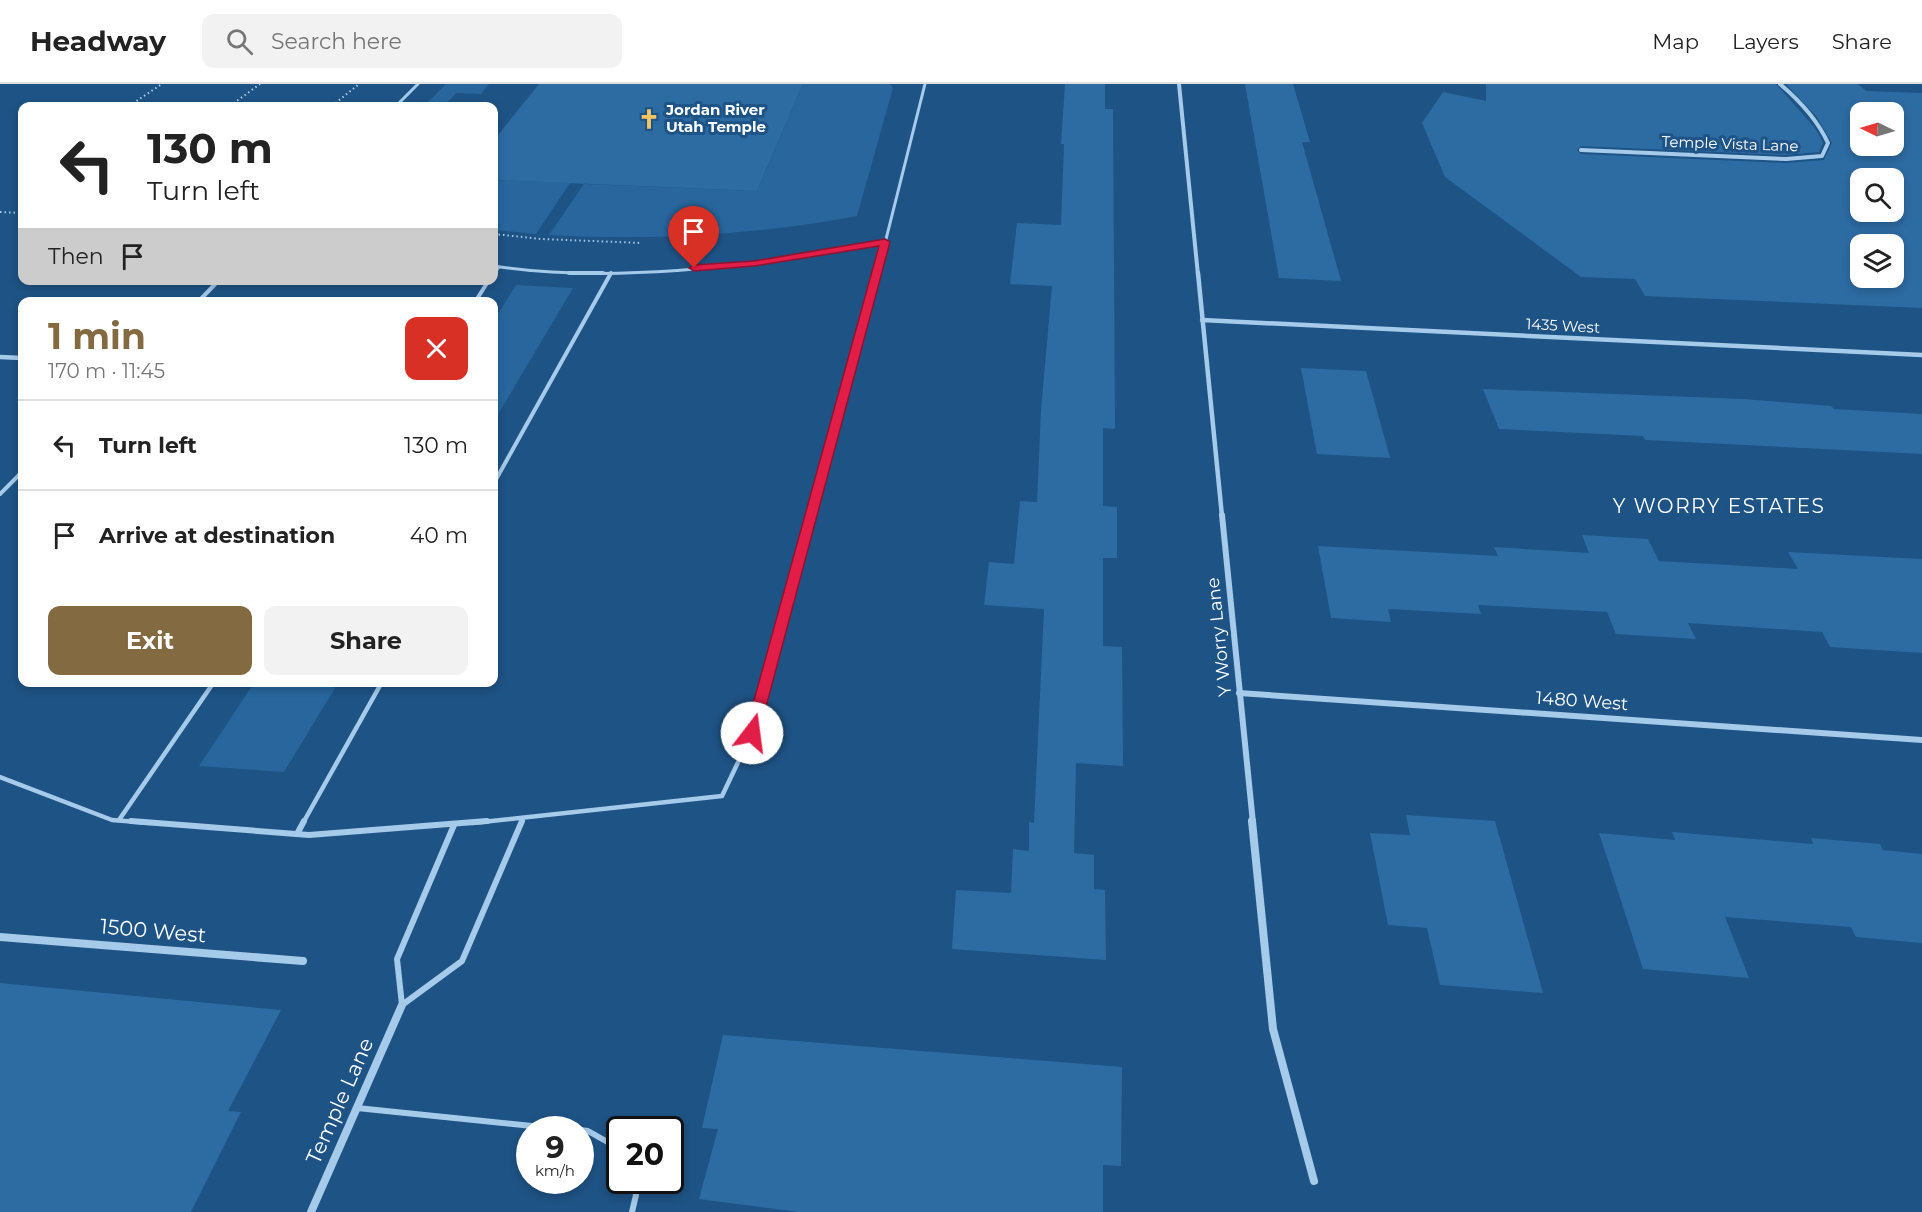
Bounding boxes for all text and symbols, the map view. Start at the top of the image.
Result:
search box [202,14,622,68]
text: Headway [30,24,166,58]
icon: search [223,25,256,58]
text: Search here [271,28,402,55]
text: Map [1652,29,1699,54]
text: Layers [1732,29,1799,54]
text: Share [1832,29,1892,54]
place label: Jordan River Utah Temple [665,100,766,136]
north arrow [1850,102,1904,156]
map controls [1850,102,1904,288]
church icon: Jordan River Utah Temple [637,107,661,131]
text: 130 m [147,122,273,174]
icon: left [48,126,126,204]
street label: Temple Vista Lane [1661,132,1799,155]
button: search [1850,168,1904,222]
text: Turn left [147,174,260,207]
pin [668,206,719,268]
icon: arrive [677,215,710,248]
button: layers [1850,234,1904,288]
icon: arrive [116,240,149,273]
text: Then [48,243,104,270]
text: 1 min [48,314,146,358]
street label: 1435 West [1526,314,1601,337]
button: close [405,317,468,380]
text: 170 m · 11:45 [48,359,165,383]
icon: left [48,429,81,462]
text: Turn left [99,432,197,459]
text: 130 m [404,432,468,459]
district label: Y WORRY ESTATES [1613,494,1825,518]
icon: arrive [48,519,81,552]
text: Arrive at destination [99,522,335,549]
text: 40 m [410,522,468,549]
street label: Y Worry Lane [1202,576,1236,698]
button: Exit [48,606,252,675]
button: Share [264,606,468,675]
street label: 1480 West [1535,687,1629,715]
position arrow [720,701,784,765]
street label: 1500 West [99,913,207,948]
street label: Temple Lane [301,1034,379,1168]
speed limit sign: 20 [606,1116,684,1194]
text: 9 [545,1129,565,1166]
text: km/h [535,1161,575,1180]

